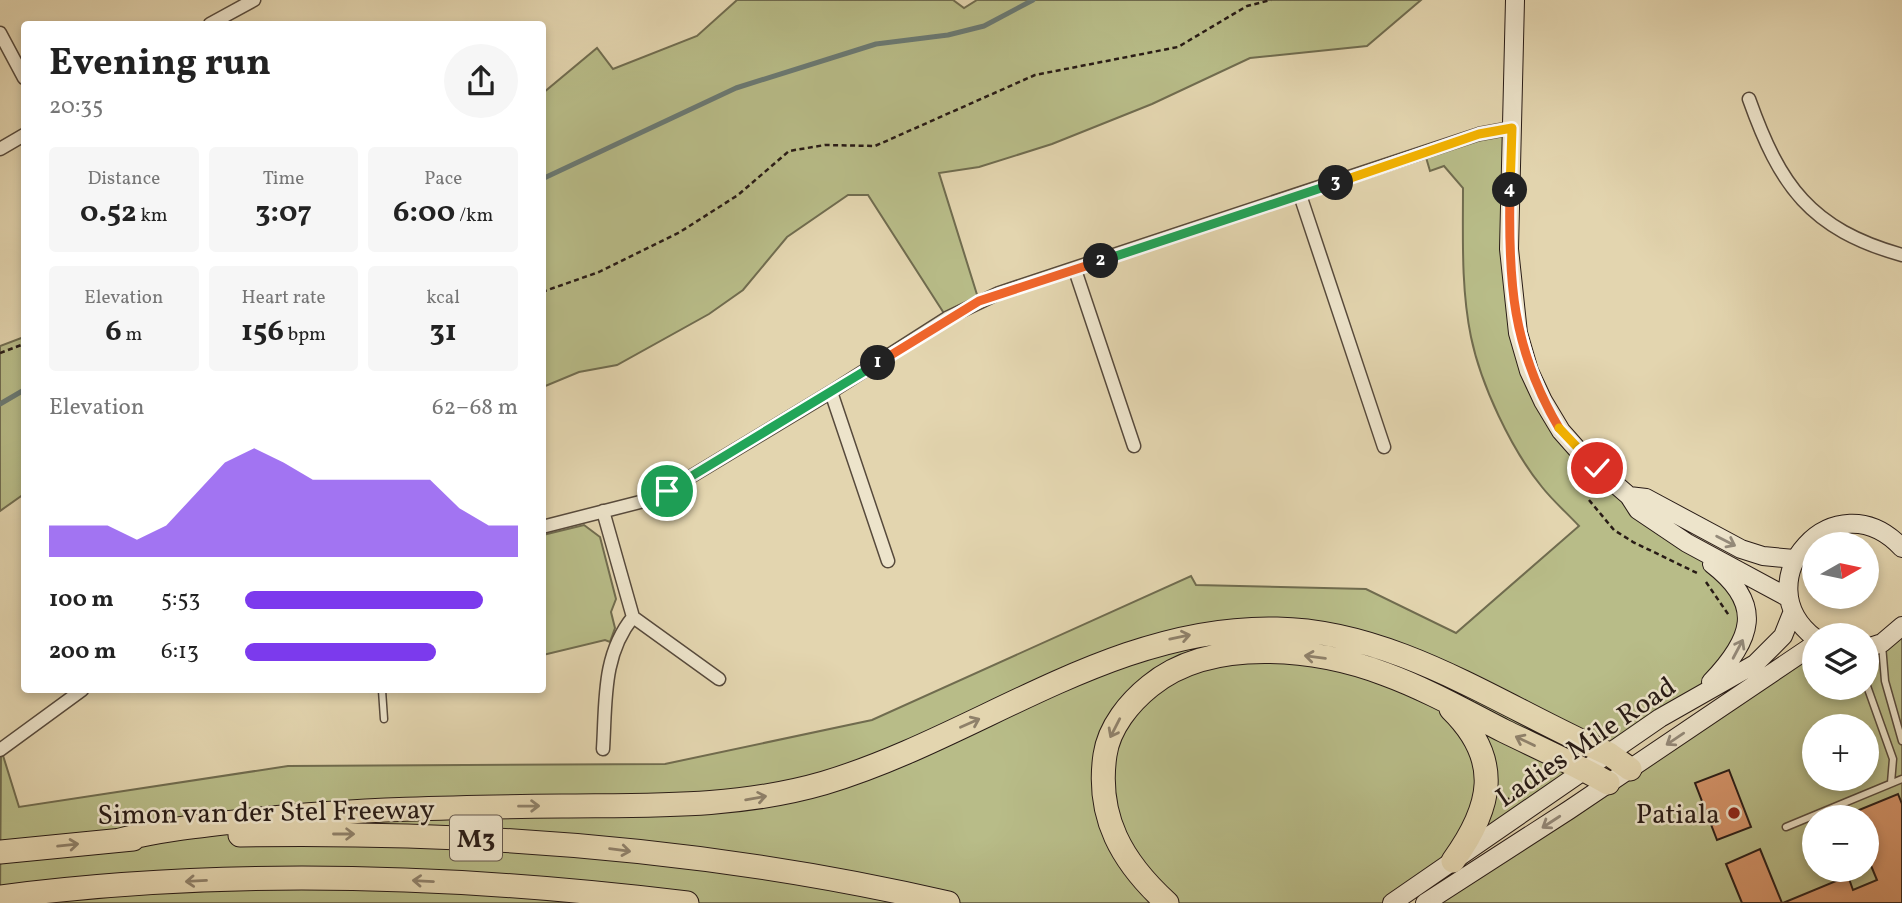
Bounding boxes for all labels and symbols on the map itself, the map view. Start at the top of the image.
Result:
pin: 3 [1318,166,1354,200]
pin: 4 [1492,172,1528,208]
pin: 2 [1084,244,1118,278]
pin: 1 [860,346,896,380]
pin [1567,438,1627,498]
pin [637,461,697,521]
north arrow [1802,532,1880,609]
one-way arrow [1715,535,1736,548]
one-way arrow [1168,630,1191,644]
one-way arrow [1732,639,1745,660]
one-way arrow [1304,650,1327,663]
street label: Ladies Mile Road [1489,668,1684,818]
one-way arrow [959,716,980,729]
one-way arrow [1108,717,1122,738]
one-way arrow [1666,732,1685,747]
one-way arrow [1515,733,1536,747]
street label: Simon van der Stel Freeway [97,791,435,836]
one-way arrow [744,791,767,804]
place label: Patiala [1636,796,1720,835]
one-way arrow [518,800,541,813]
marker: Patiala [1726,805,1742,821]
one-way arrow [1542,815,1562,829]
road number: M3 [450,816,502,860]
one-way arrow [332,827,355,841]
one-way arrow [56,838,79,851]
one-way arrow [608,844,631,857]
one-way arrow [185,874,208,887]
one-way arrow [412,874,435,887]

